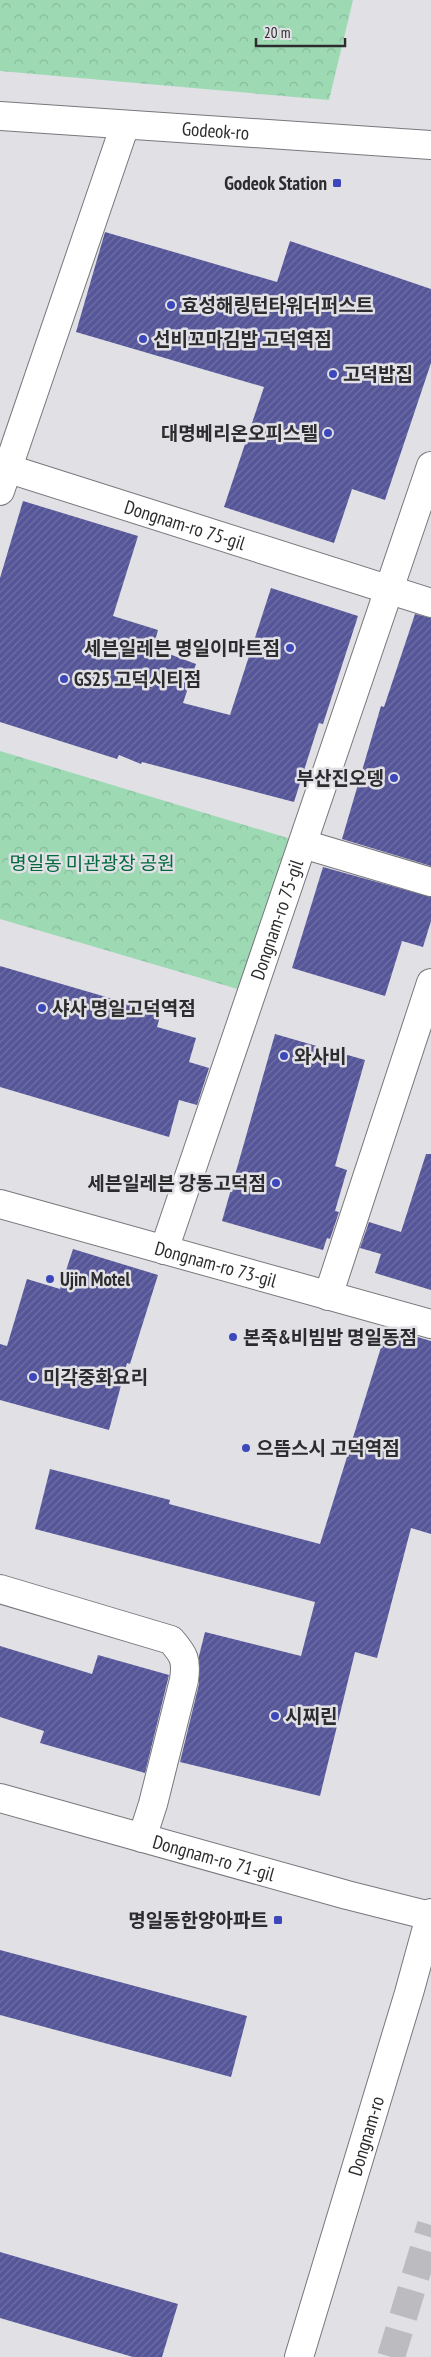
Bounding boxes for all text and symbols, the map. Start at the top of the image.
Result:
scale bar [256,15,345,47]
text: 20 m [264,23,290,42]
street label: Godeok-ro [181,116,250,145]
place label: Godeok Station [224,171,327,195]
marker: Godeok Station [331,177,343,189]
place label: 효성해링턴타워더퍼스트 [181,293,373,317]
marker: 효성해링턴타워더퍼스트 [165,299,177,311]
place label: 선비꼬마김밥 고덕역점 [153,327,332,351]
marker: 선비꼬마김밥 고덕역점 [137,333,149,345]
place label: 고덕밥집 [343,362,413,386]
marker: 고덕밥집 [327,368,339,380]
place label: 대명베리온오피스텔 [161,421,318,445]
marker: 대명베리온오피스텔 [322,427,334,439]
street label: Dongnam-ro 75-gil [121,494,249,555]
place label: 세븐일레븐 명일이마트점 [84,636,280,660]
marker: 세븐일레븐 명일이마트점 [284,642,296,654]
place label: GS25 고덕시티점 [74,667,201,691]
marker: GS25 고덕시티점 [58,673,70,685]
place label: 부산진오뎅 [297,766,384,790]
marker: 부산진오뎅 [388,772,400,784]
park label: 명일동 미관광장 공원 [9,851,175,875]
street label: Dongnam-ro 75-gil [245,856,308,983]
place label: 샤사 명일고덕역점 [52,996,196,1020]
marker: 샤사 명일고덕역점 [36,1002,48,1014]
place label: 와사비 [294,1044,346,1068]
marker: 와사비 [278,1050,290,1062]
place label: 세븐일레븐 강동고덕점 [87,1171,266,1195]
marker: 세븐일레븐 강동고덕점 [270,1177,282,1189]
street label: Dongnam-ro 73-gil [152,1236,280,1293]
place label: Ujin Motel [60,1267,130,1291]
marker: Ujin Motel [44,1273,56,1285]
place label: 본죽&비빔밥 명일동점 [243,1325,417,1349]
marker: 본죽&비빔밥 명일동점 [227,1331,239,1343]
place label: 미각중화요리 [43,1365,148,1389]
marker: 미각중화요리 [27,1371,39,1383]
place label: 으뜸스시 고덕역점 [256,1436,400,1460]
marker: 으뜸스시 고덕역점 [240,1442,252,1454]
place label: 시찌린 [285,1704,337,1728]
marker: 시찌린 [269,1710,281,1722]
street label: Dongnam-ro 71-gil [150,1829,278,1886]
place label: 명일동한양아파트 [128,1908,268,1932]
marker: 명일동한양아파트 [272,1914,284,1926]
street label: Dongnam-ro [342,2093,389,2179]

